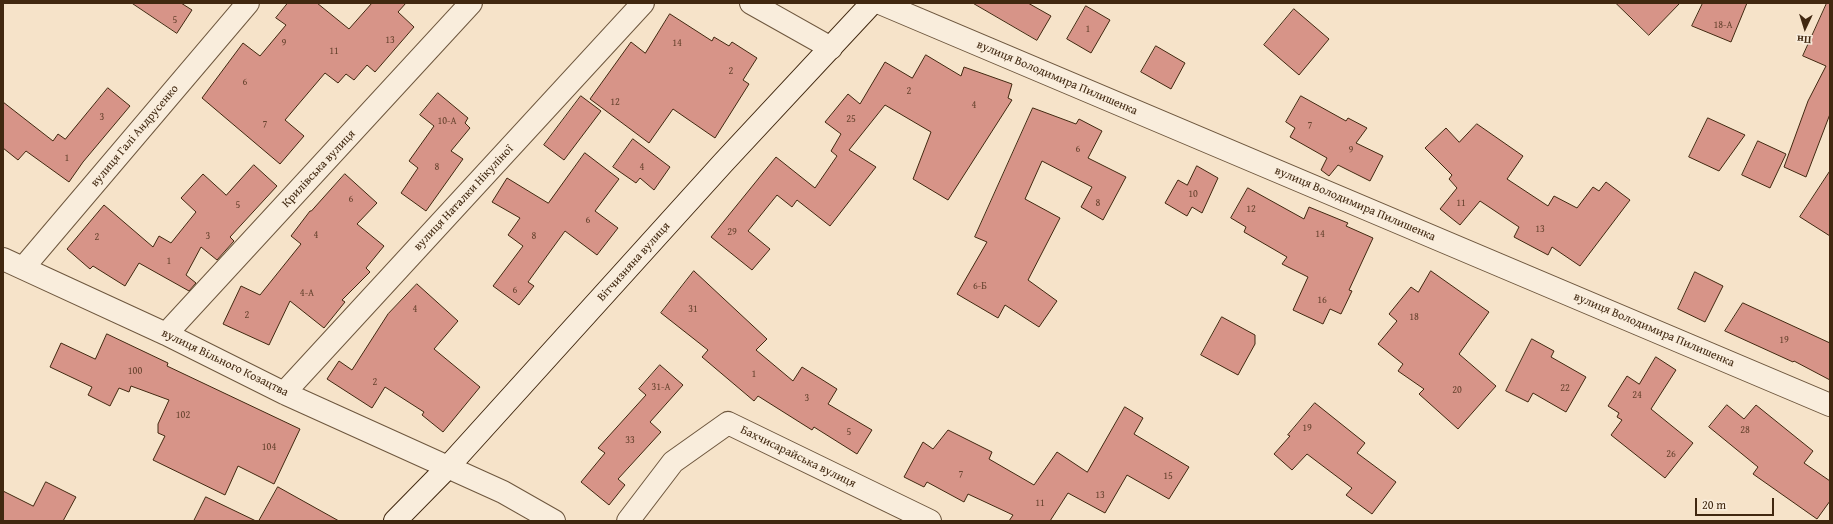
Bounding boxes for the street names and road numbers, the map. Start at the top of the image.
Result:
street label: вулиця Володимира Пилишенка [974,38,1140,118]
street label: вулиця Галі Андрусенко [88,82,182,190]
street label: Крилівська вулиця [279,127,359,211]
street label: вулиця Наталки Нікуліної [411,142,517,254]
street label: вулиця Володимира Пилишенка [1272,164,1438,244]
street label: Вітчизняна вулиця [595,219,673,305]
street label: вулиця Володимира Пилишенка [1571,290,1737,370]
street label: вулиця Вільного Козацтва [159,326,291,400]
street label: Бахчисарайська вулиця [738,423,858,491]

